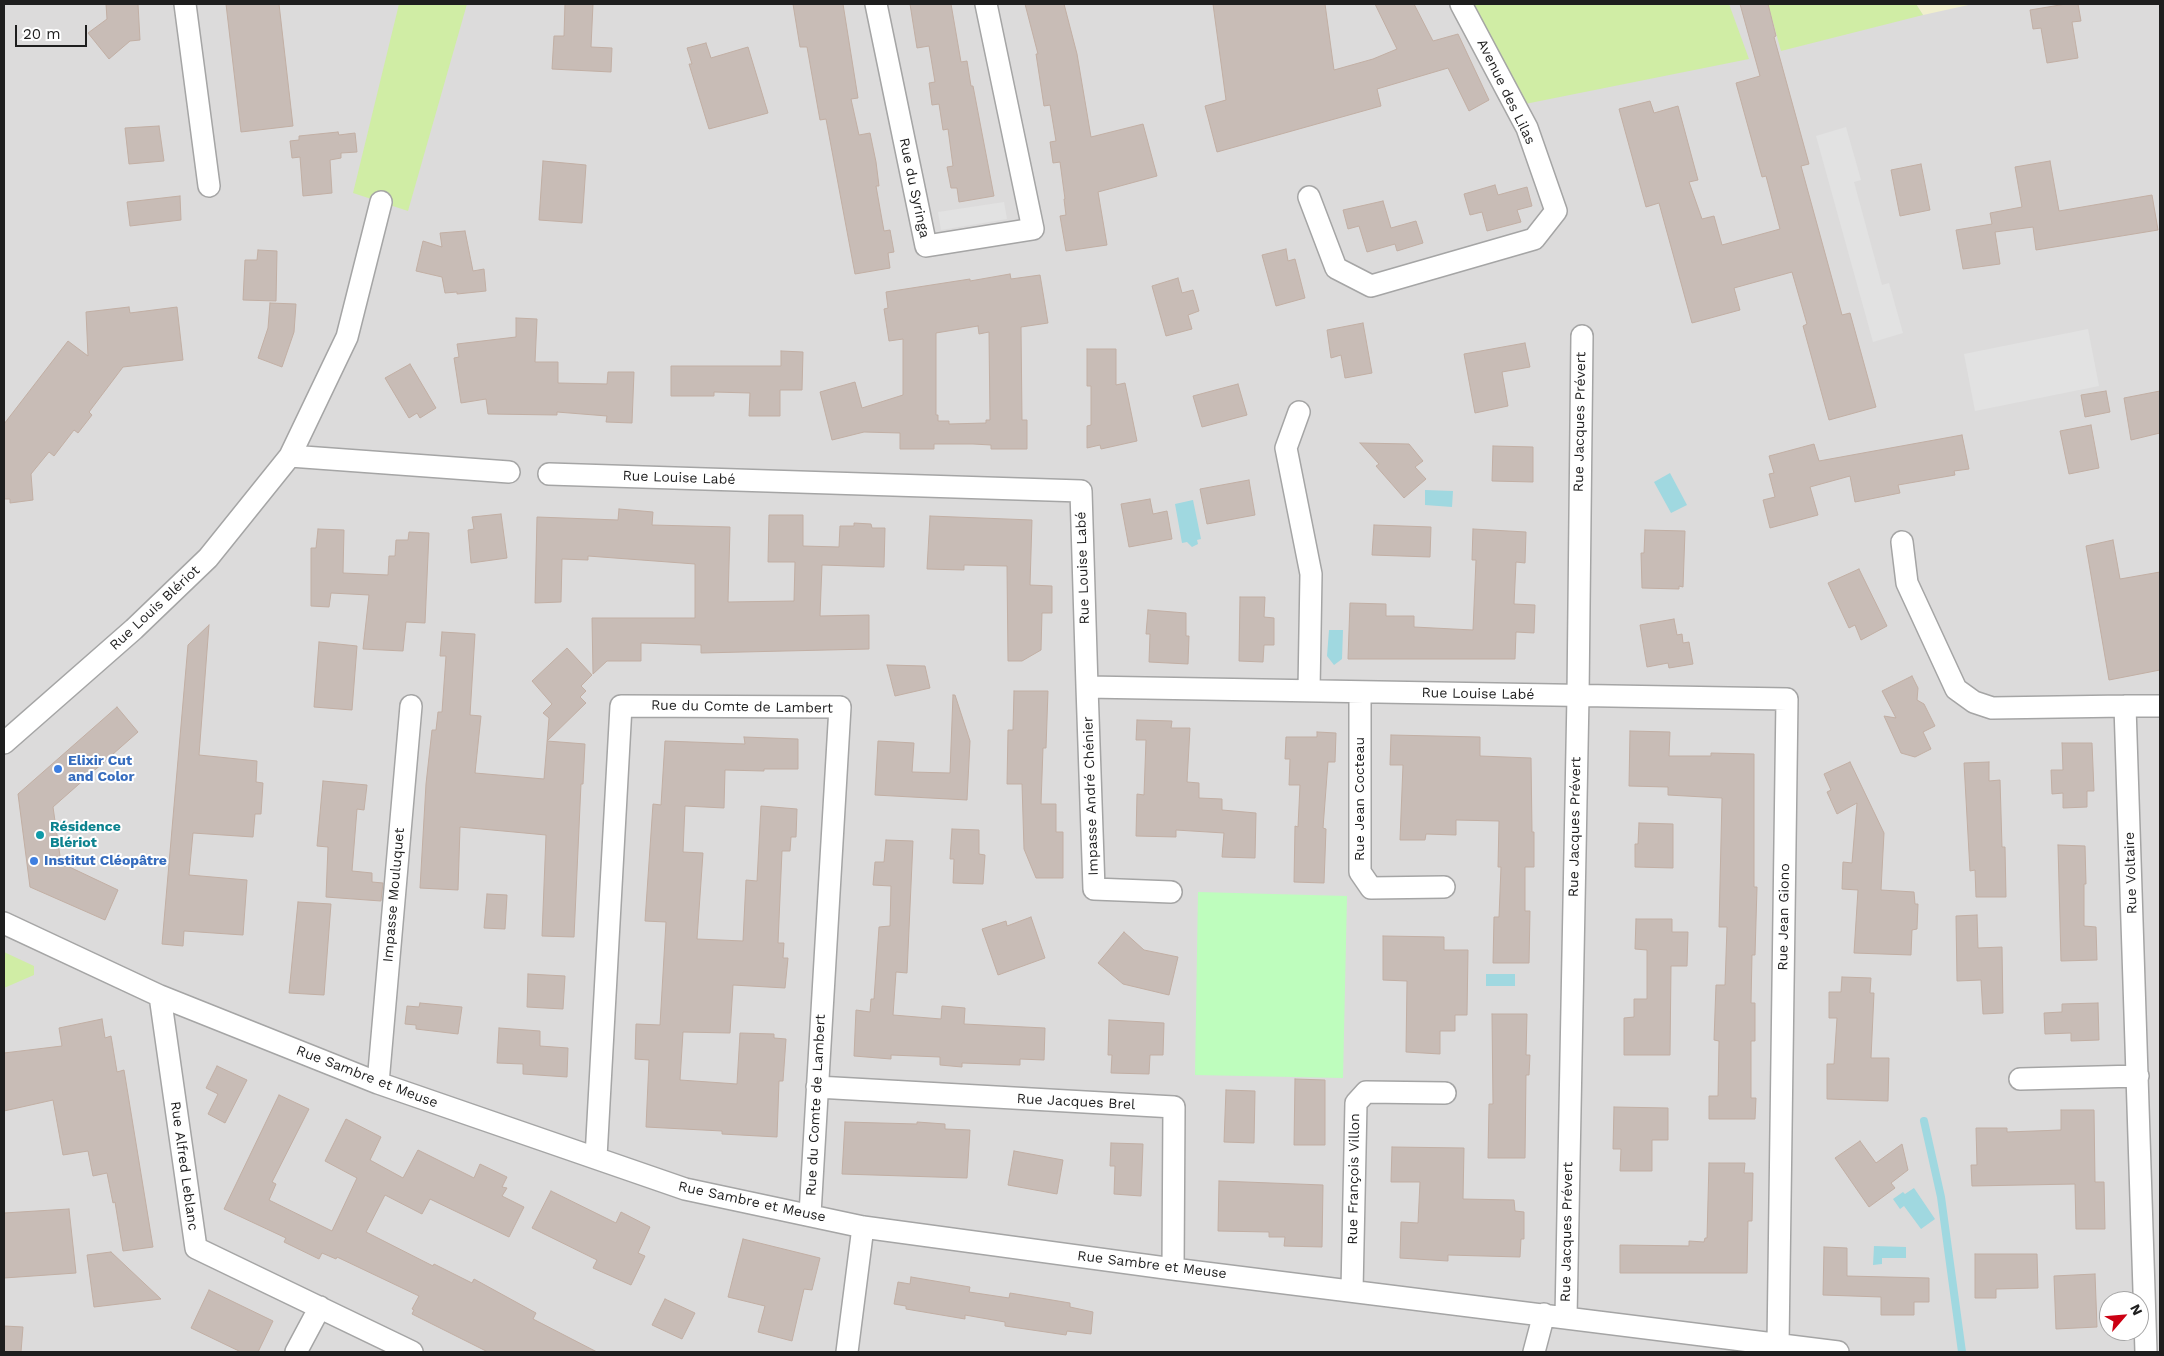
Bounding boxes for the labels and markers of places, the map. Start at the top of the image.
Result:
place label: Elixir Cut and Color [68,753,134,786]
marker: Elixir Cut and Color [52,763,64,775]
place label: Résidence Blériot [50,819,121,852]
marker: Résidence Blériot [34,829,46,841]
place label: Institut Cléopâtre [44,853,167,869]
marker: Institut Cléopâtre [28,855,40,867]

